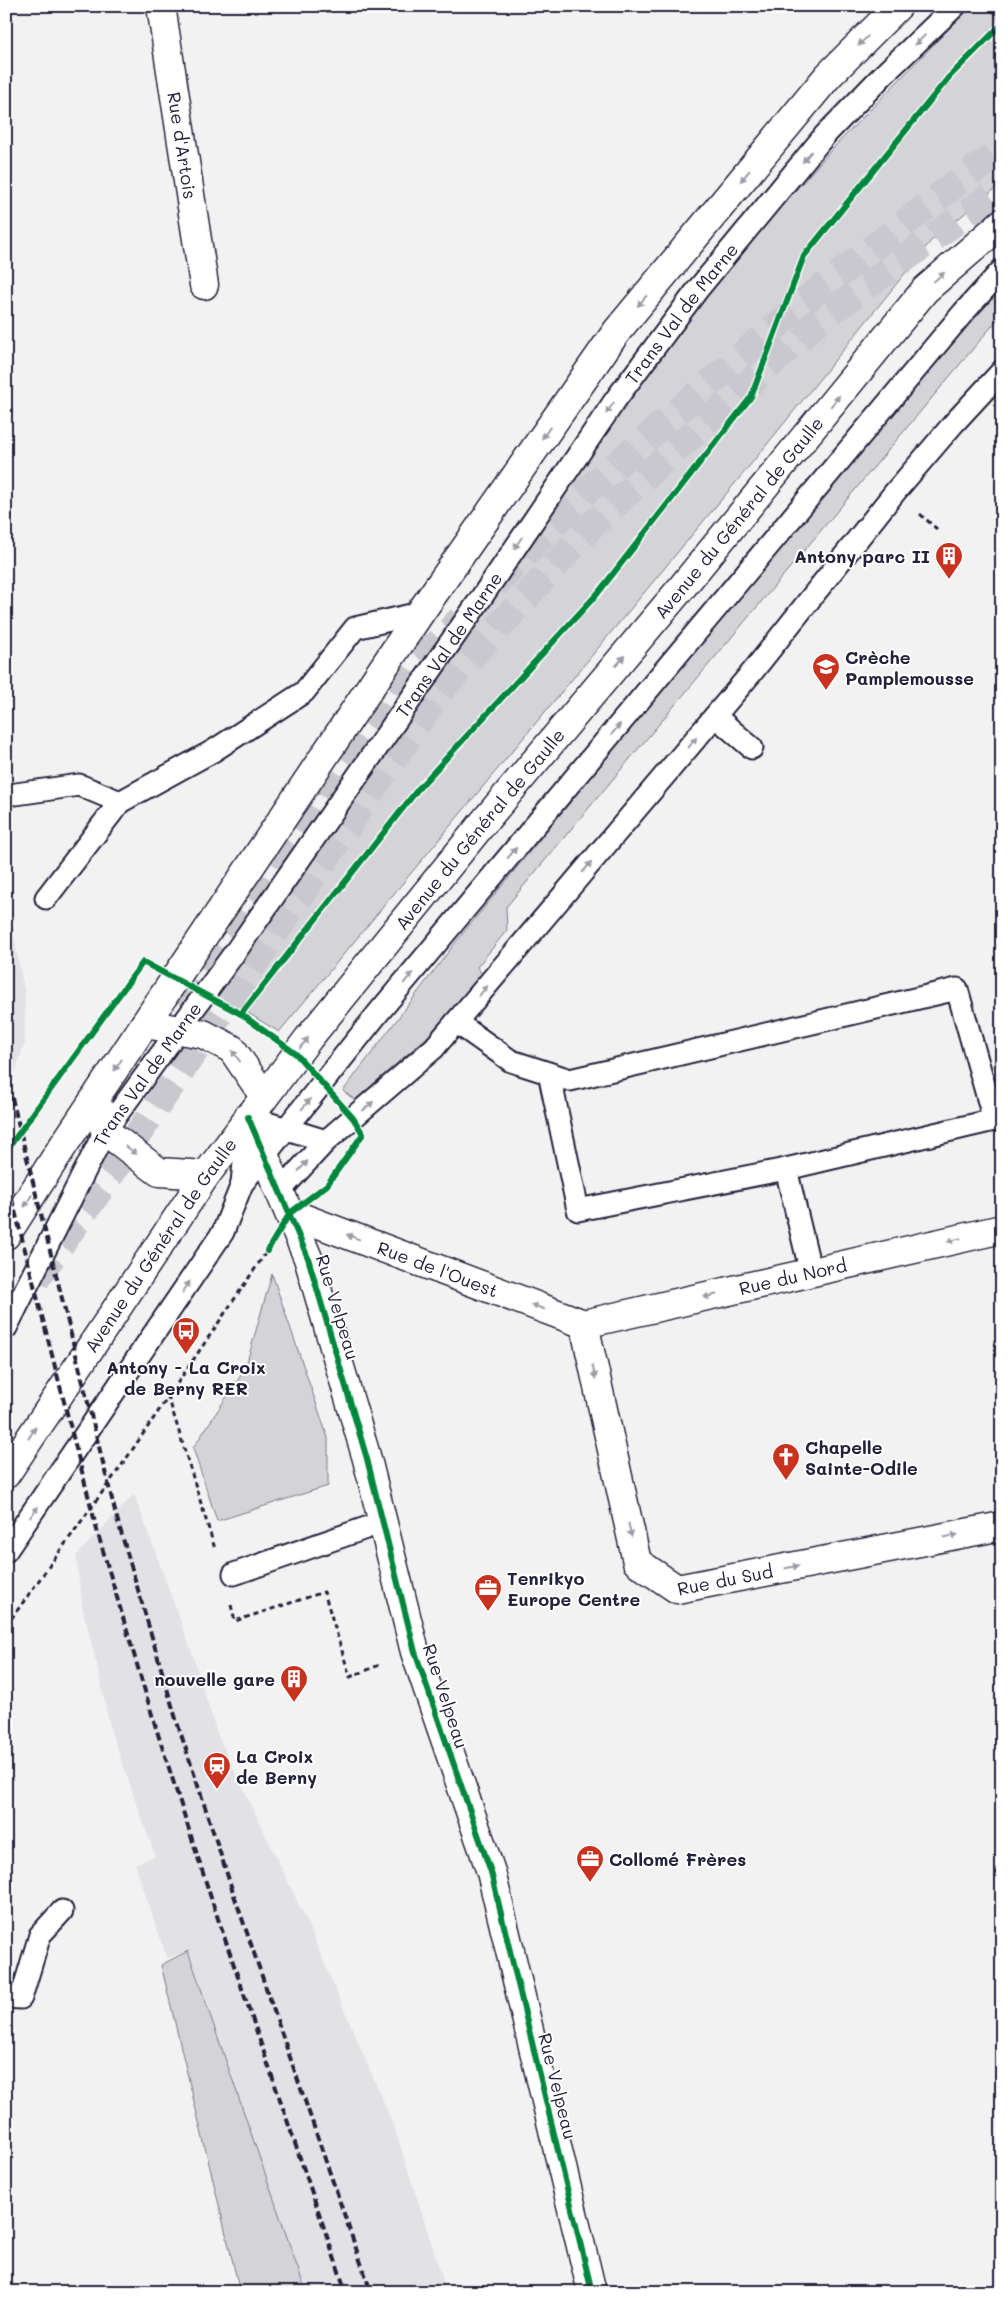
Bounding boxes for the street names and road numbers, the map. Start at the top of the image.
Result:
street label: Rue d'Artois [162,90,203,201]
street label: Trans Val de Marne [619,238,743,389]
street label: Avenue du Général de Gaulle [649,412,829,624]
street label: Trans Val de Marne [390,567,507,722]
street label: Avenue du Général de Gaulle [389,723,570,935]
street label: Trans Val de Marne [87,997,207,1150]
street label: Avenue du Général de Gaulle [79,1133,242,1357]
street label: Rue de l'Ouest [374,1235,502,1302]
street label: Rue Velpeau [311,1251,365,1363]
street label: Rue du Nord [736,1253,849,1300]
street label: Rue du Sud [675,1559,775,1601]
street label: Rue Velpeau [418,1641,474,1751]
street label: Rue Velpeau [533,2030,583,2142]

